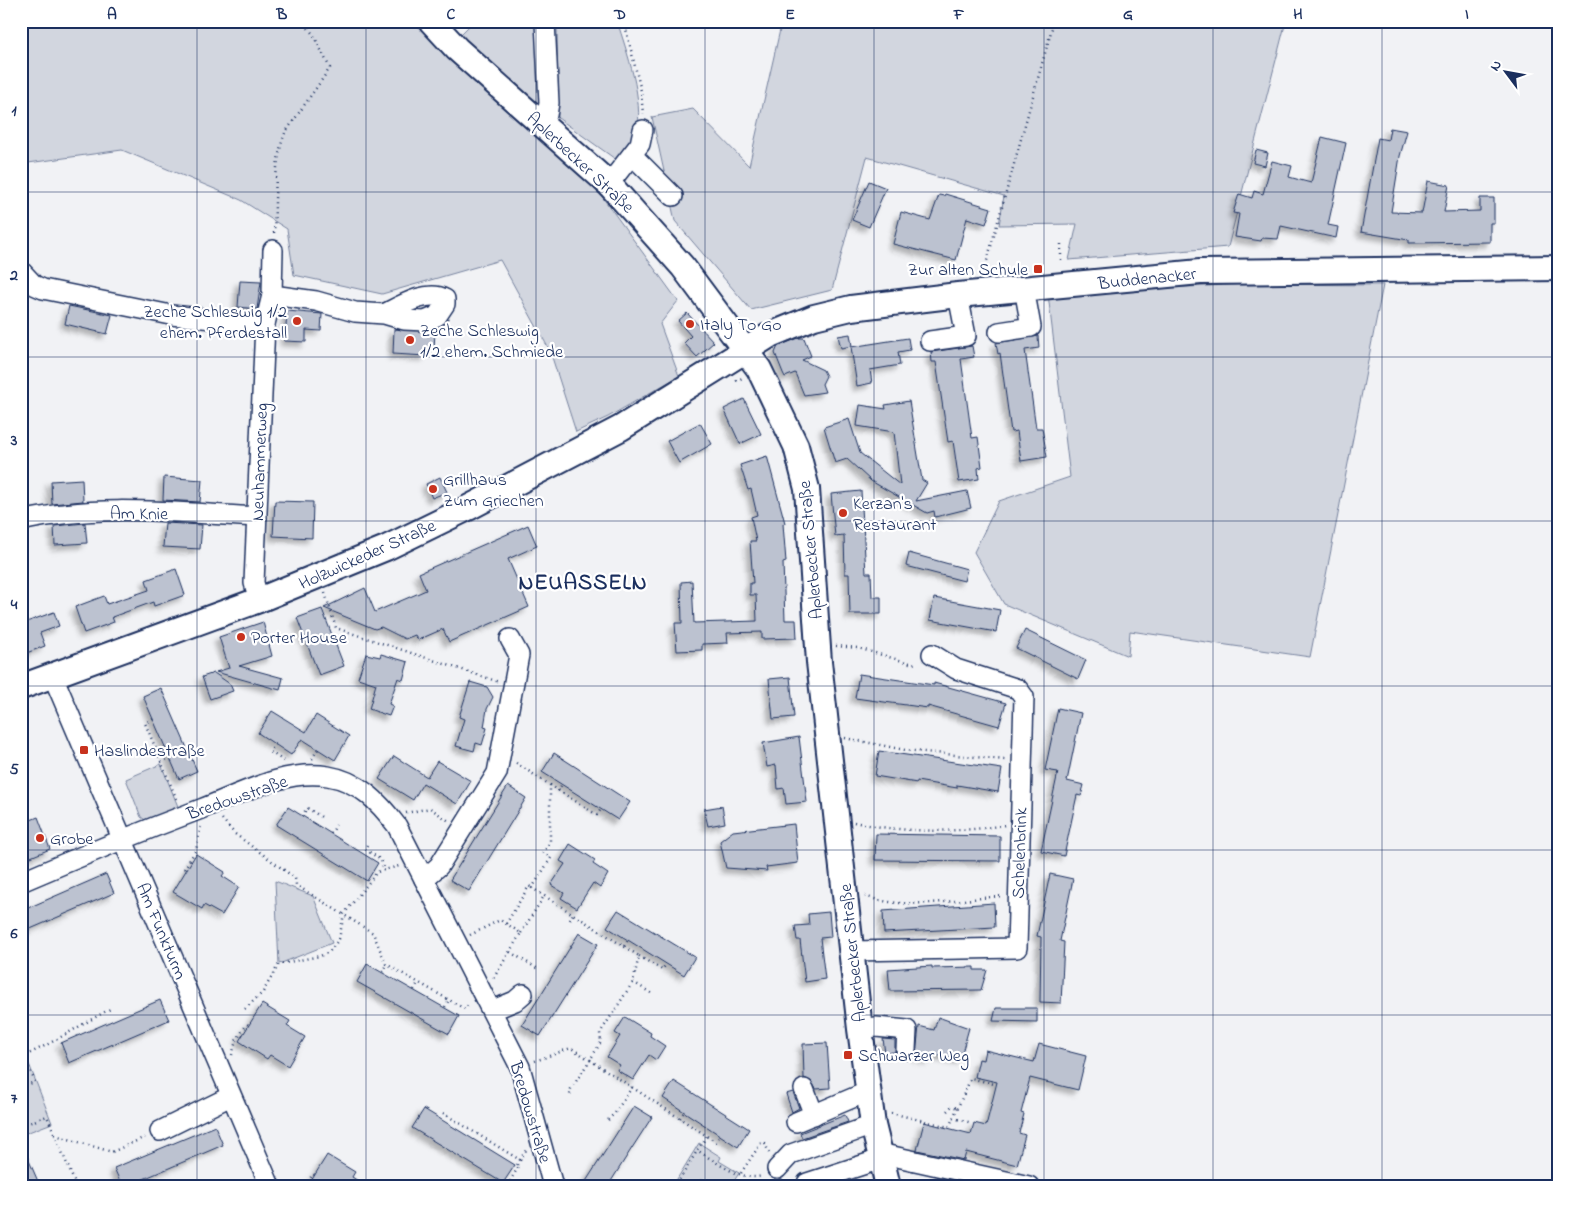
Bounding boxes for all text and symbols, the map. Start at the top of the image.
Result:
text: A [107,3,117,27]
text: B [276,3,288,27]
text: C [447,3,456,27]
text: D [613,3,626,27]
text: E [785,3,795,27]
text: F [953,3,965,27]
text: G [1123,3,1133,27]
text: H [1293,3,1303,27]
text: I [1465,3,1469,27]
north arrow [1482,48,1532,98]
text: N [1485,56,1508,75]
text: 1 [11,99,17,123]
street label: Aplerbecker Straße [520,107,640,221]
place label: Zur alten Schule [908,258,1029,284]
street label: Buddenacker [1096,262,1198,298]
marker: Zur alten Schule [1032,263,1044,275]
text: 2 [9,264,18,288]
place label: Zeche Schleswig 1/2 ehem. Pferdestall [143,300,287,347]
place label: Italy To Go [700,313,782,339]
marker: Zeche Schleswig 1/2 ehem. Pferdestall [291,315,303,327]
marker: Italy To Go [684,318,696,330]
place label: Zeche Schleswig 1/2 ehem. Schmiede [420,319,564,366]
marker: Zeche Schleswig 1/2 ehem. Schmiede [404,334,416,346]
street label: Neuhammerweg [246,403,277,522]
text: 3 [10,429,18,453]
place label: Grillhaus Zum Griechen [443,468,544,515]
street label: Aplerbecker Straße [793,479,831,620]
marker: Grillhaus Zum Griechen [427,483,439,495]
place label: Kerzan's Restaurant [853,492,936,539]
street label: Am Knie [110,501,169,529]
marker: Kerzan's Restaurant [837,507,849,519]
street label: Holzwickeder Straße [295,514,441,598]
district label: NEUASSELN [518,568,648,600]
text: 4 [10,593,18,617]
place label: Porter House [251,626,348,652]
marker: Porter House [235,631,247,643]
place label: Haslindestraße [94,739,206,765]
marker: Haslindestraße [78,744,90,756]
text: 5 [9,758,19,782]
street label: Bredowstraße [183,769,292,829]
street label: Schelenbrink [1006,807,1036,899]
place label: Grobe [50,827,94,853]
marker: Grobe [34,832,46,844]
street label: Am Funkturm [128,879,192,984]
street label: Aplerbecker Straße [834,881,874,1023]
text: 6 [9,922,18,946]
place label: Schwarzer Weg [858,1044,969,1071]
marker: Schwarzer Weg [842,1049,854,1061]
street label: Bredowstraße [501,1058,557,1167]
text: 7 [11,1087,18,1111]

